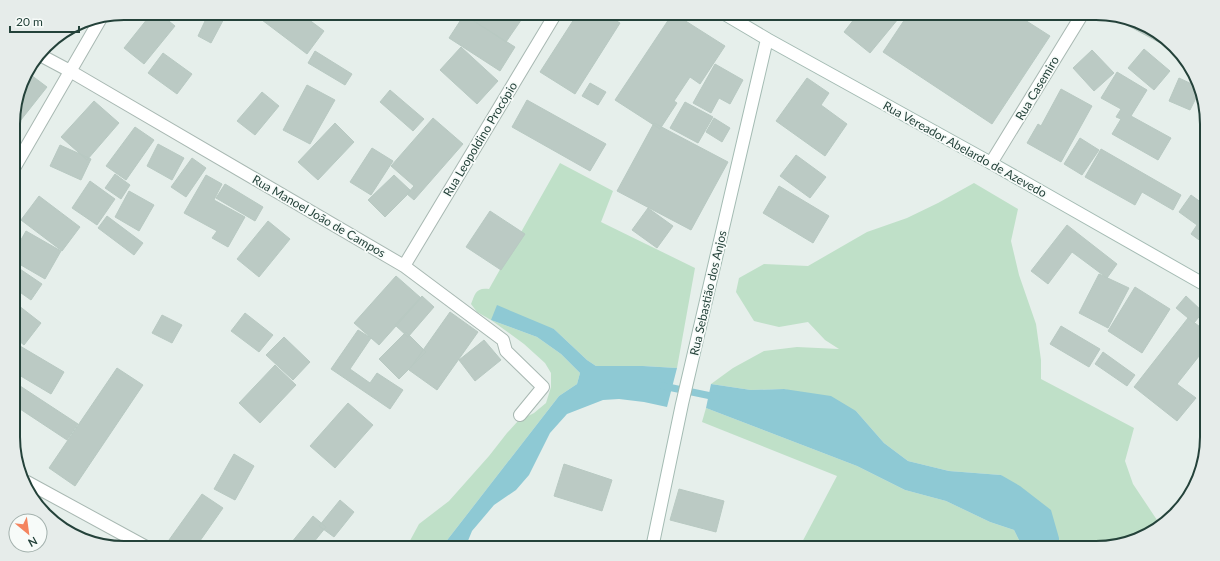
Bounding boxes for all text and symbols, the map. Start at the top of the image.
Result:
scale bar [10,8,79,34]
text: 20 m [16,14,43,29]
street label: Rua Casemiro [1012,53,1062,123]
street label: Rua Leopoldino Procópio [440,79,520,199]
street label: Rua Vereador Abelardo de Azevedo [881,98,1050,200]
street label: Rua Manoel João de Campos [250,172,388,260]
street label: Rua Sebastião dos Anjos [686,229,730,357]
north arrow [8,513,48,553]
text: N [26,534,40,550]

